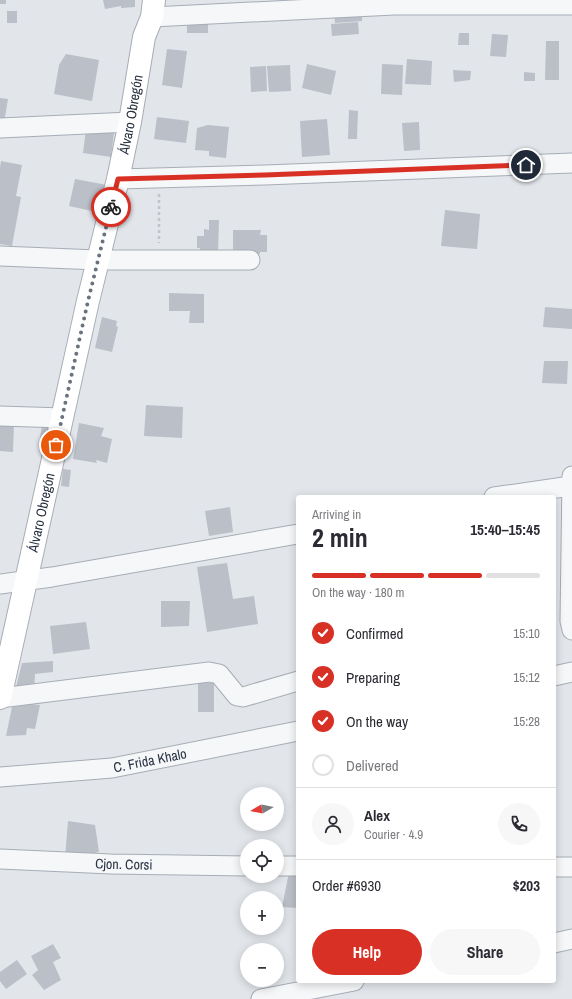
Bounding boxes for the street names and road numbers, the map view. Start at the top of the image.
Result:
street label: Álvaro Obregón [114,73,147,157]
street label: Álvaro Obregón [23,471,59,555]
street label: C. Frida Khalo [112,744,188,777]
street label: Cjon. Corsi [95,854,153,874]

